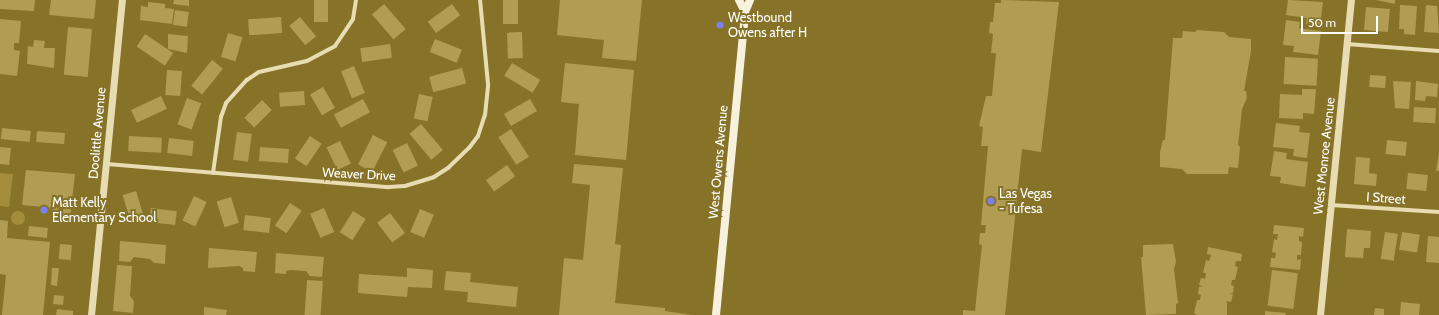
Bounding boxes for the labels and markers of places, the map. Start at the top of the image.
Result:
place label: Westbound Owens after H [728,10,807,41]
marker: Westbound Owens after H [715,20,725,30]
place label: Las Vegas - Tufesa [999,186,1052,217]
place label: Matt Kelly Elementary School [52,195,156,226]
marker: Las Vegas - Tufesa [986,196,996,206]
marker: Matt Kelly Elementary School [39,205,49,215]

